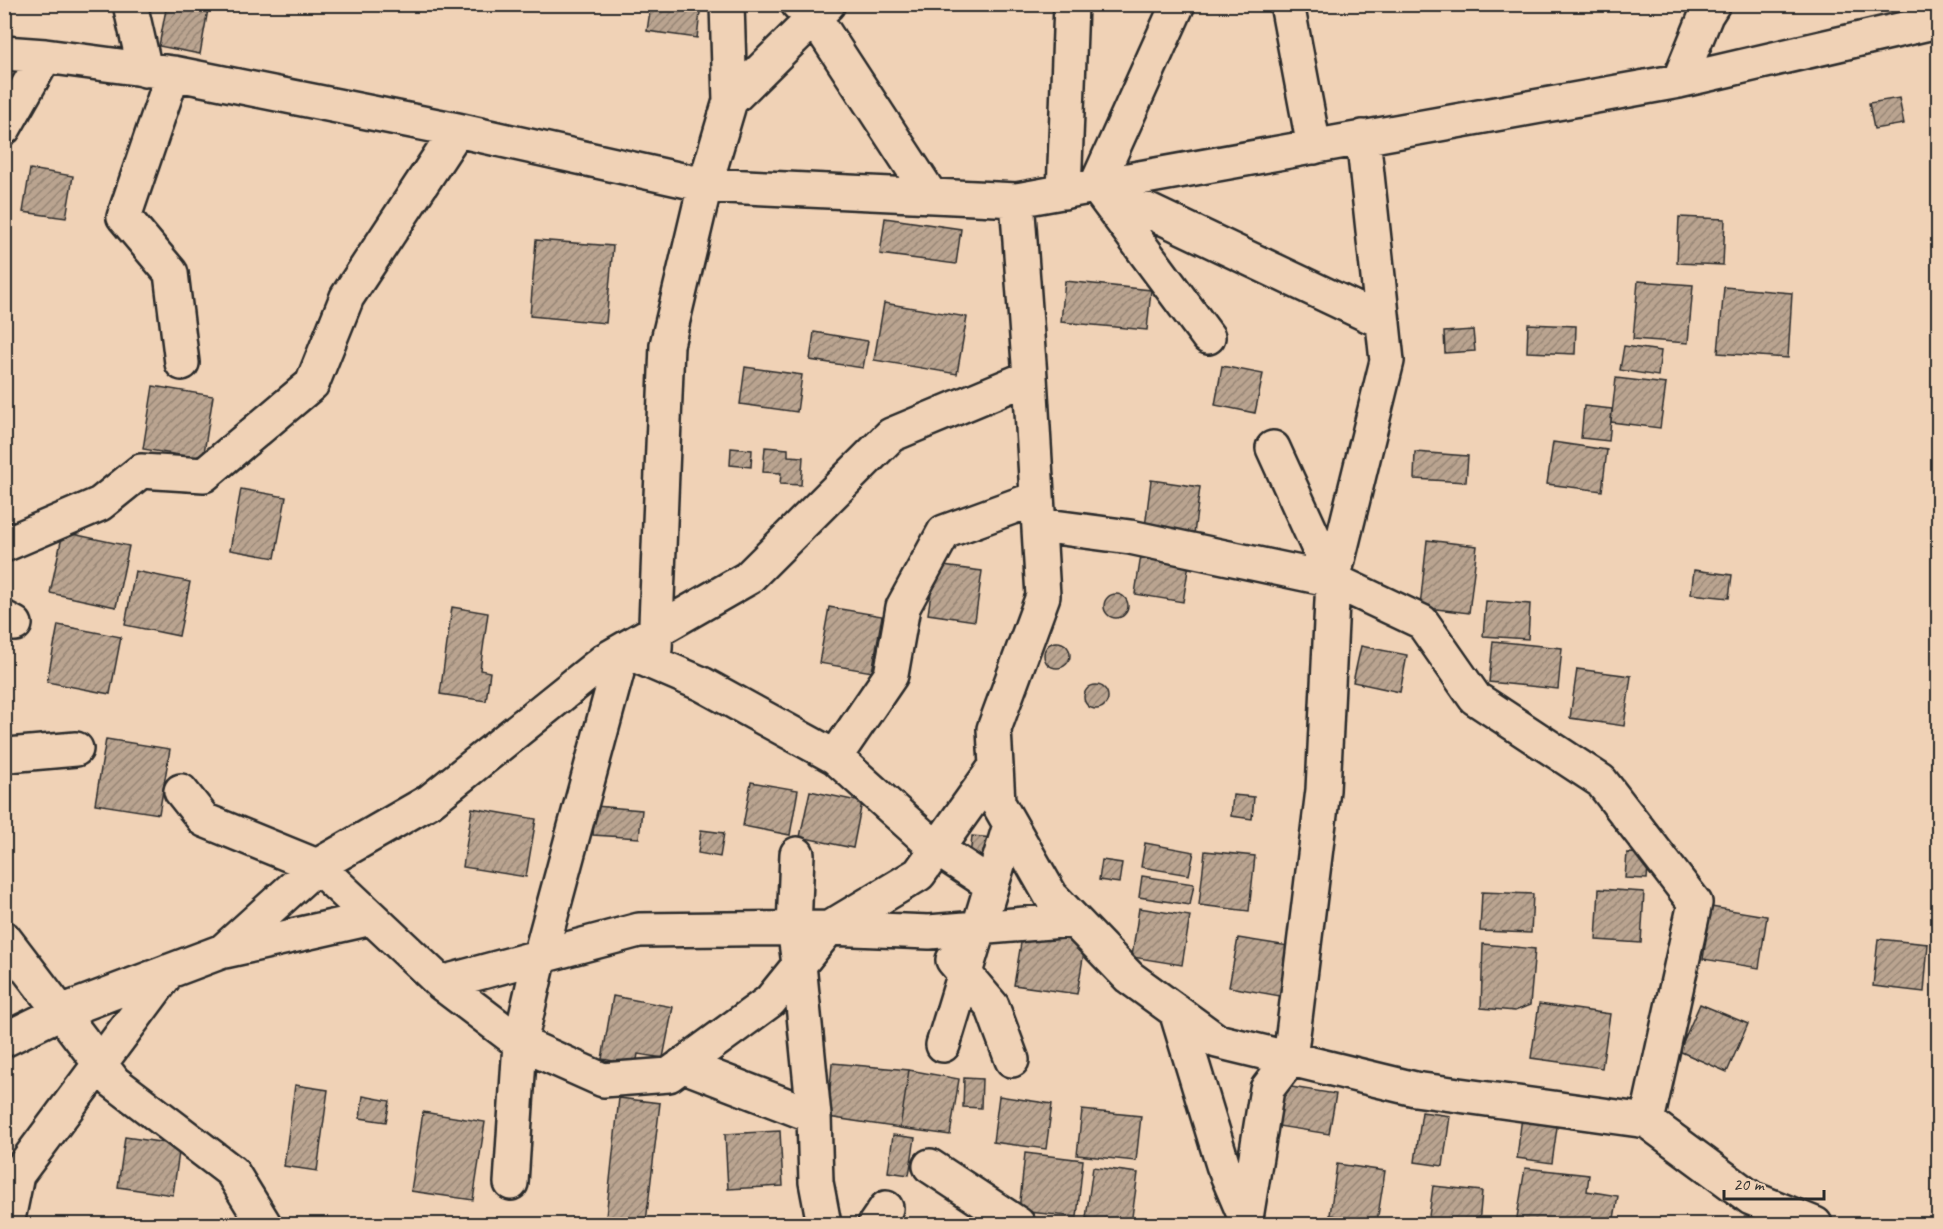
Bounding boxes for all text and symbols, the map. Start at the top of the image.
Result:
scale bar [1724,1163,1824,1201]
text: 20 m [1733,1173,1766,1195]

